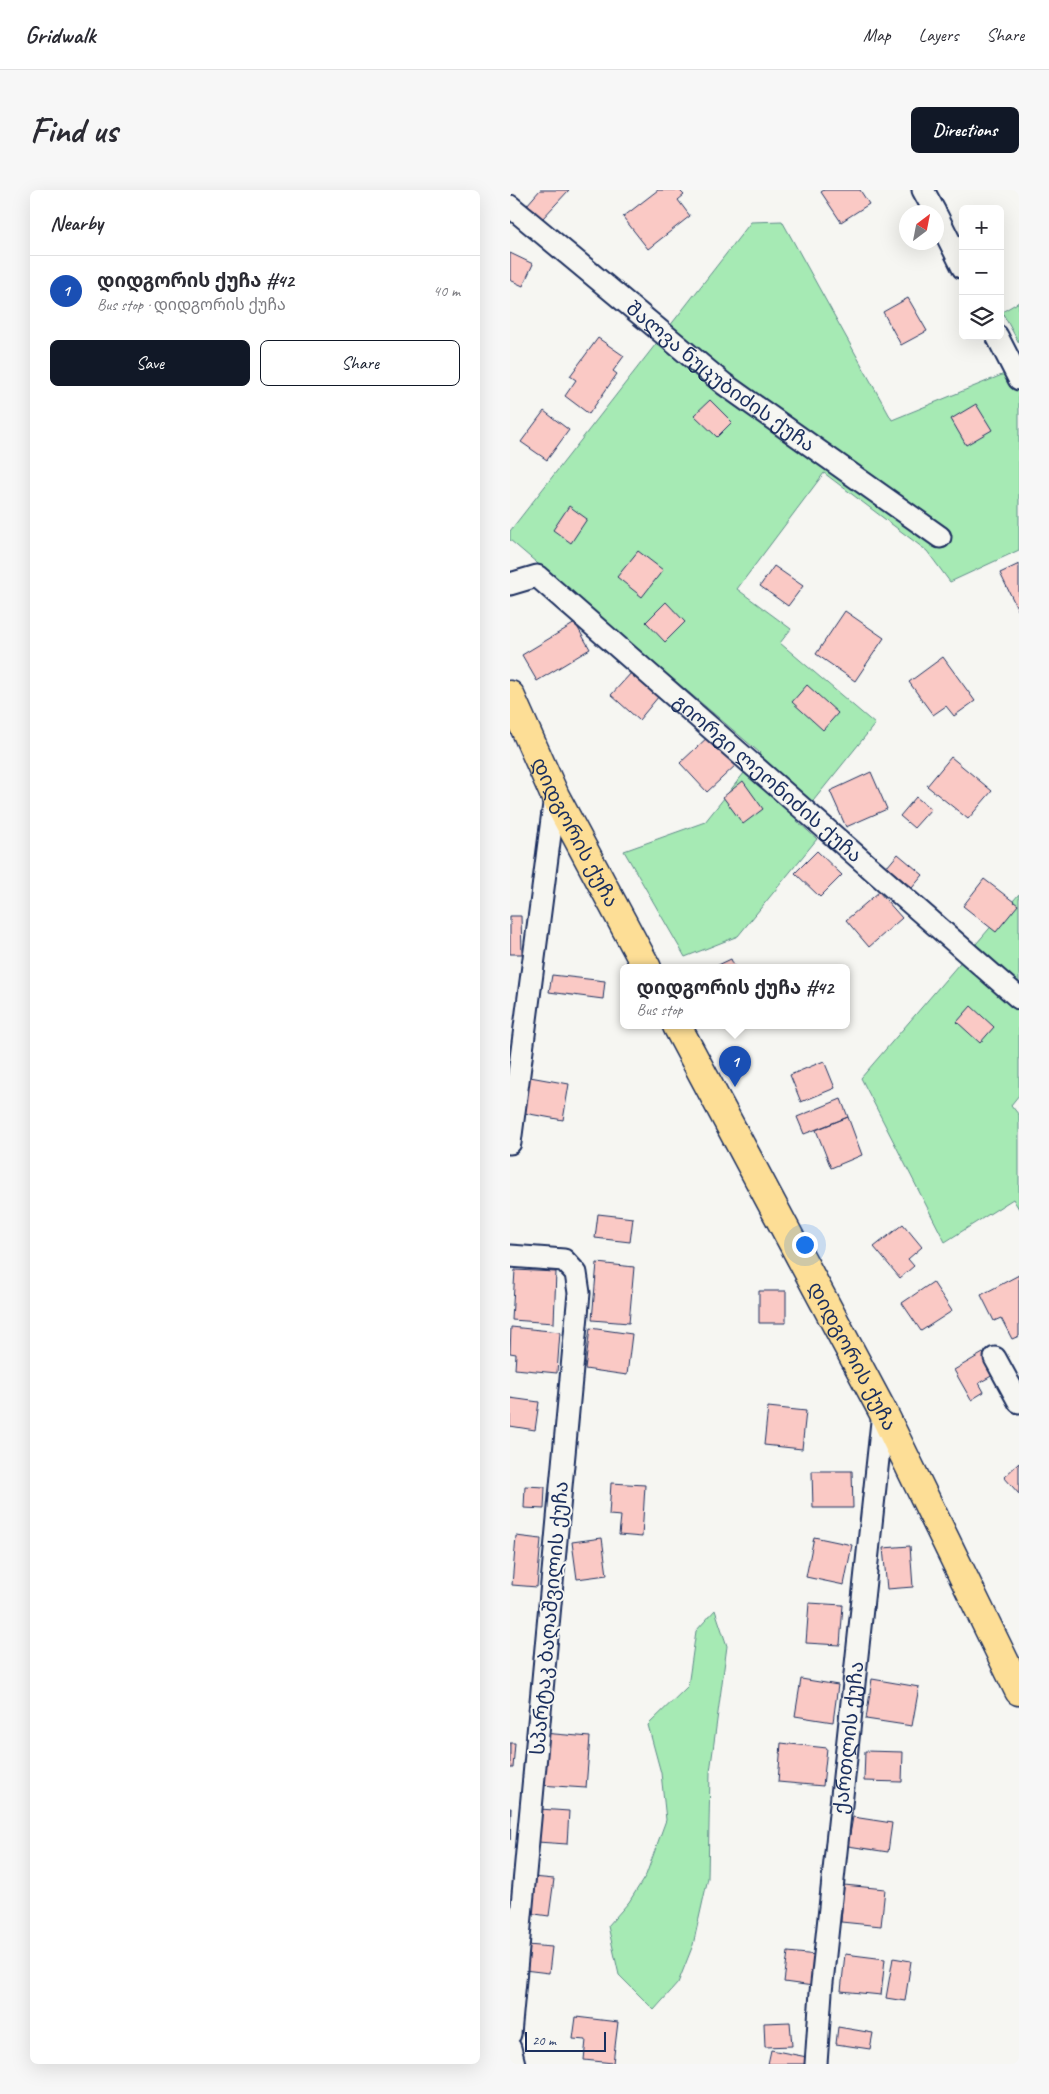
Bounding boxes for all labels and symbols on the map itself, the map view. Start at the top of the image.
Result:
north arrow [899,205,944,250]
street label: შალვა ნუცუბიძის ქუჩა [621,296,820,457]
street label: გიორგი ლეონიძის ქუჩა [668,689,867,868]
street label: დიდგორის ქუჩა [526,754,624,911]
pin: 1 [719,1046,751,1087]
your location [792,1232,818,1258]
street label: დიდგორის ქუჩა [803,1277,902,1435]
street label: სპარტაკ ბაღაშვილის ქუჩა [525,1480,574,1756]
street label: ქართლის ქუჩა [828,1660,869,1815]
scale bar [525,2029,606,2052]

